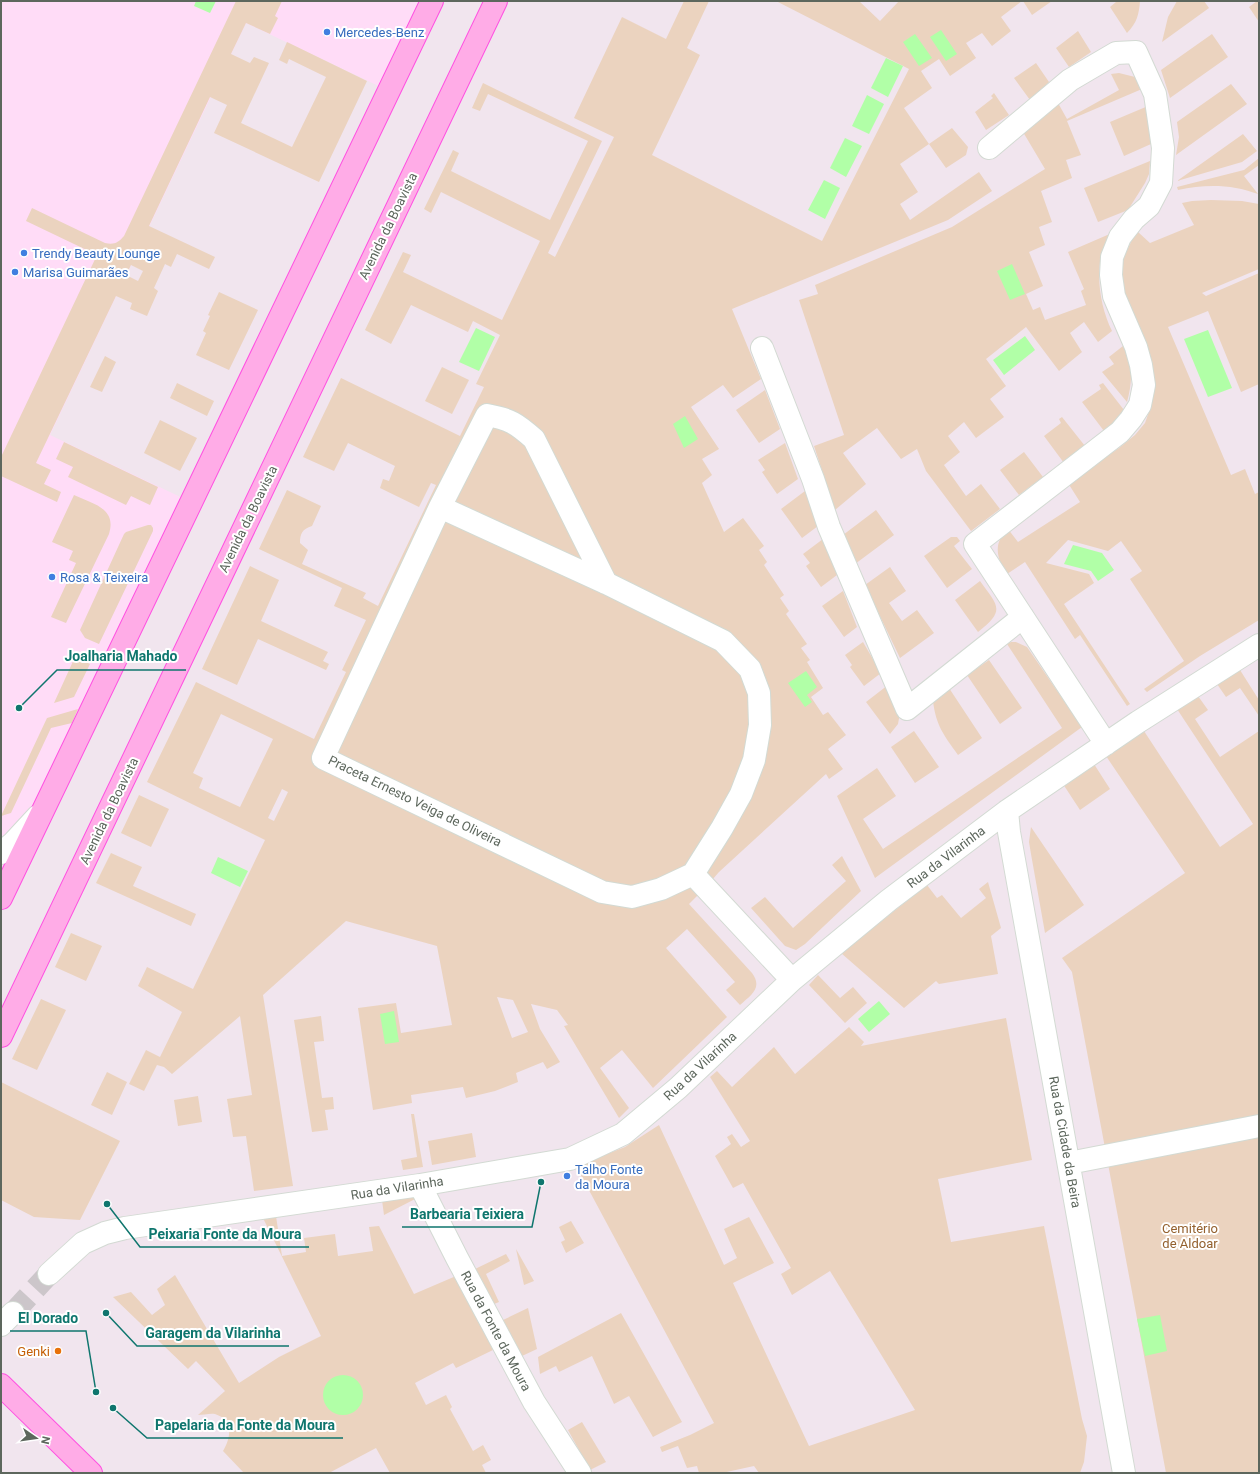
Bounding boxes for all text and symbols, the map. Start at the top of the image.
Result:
place label: Mercedes-Benz [335,25,425,40]
marker: Mercedes-Benz [322,27,332,37]
street label: Avenida da Boavista [356,170,420,282]
place label: Trendy Beauty Lounge [32,246,160,261]
marker: Trendy Beauty Lounge [19,248,29,258]
place label: Marisa Guimarães [23,265,129,280]
marker: Marisa Guimarães [10,267,20,277]
street label: Avenida da Boavista [216,463,280,575]
place label: Rosa & Teixeira [60,570,148,585]
marker: Rosa & Teixeira [47,572,57,582]
callout: Joalharia Mahado [57,644,186,670]
text: Joalharia Mahado [65,648,178,664]
street label: Praceta Ernesto Veiga de Oliveira [326,752,504,850]
street label: Avenida da Boavista [77,755,141,867]
street label: Rua da Vilarinha [904,823,988,891]
street label: Rua da Vilarinha [661,1029,739,1103]
street label: Rua da Cidade da Beira [1046,1075,1084,1209]
place label: Talho Fonte da Moura [575,1162,643,1192]
marker: Talho Fonte da Moura [562,1171,572,1181]
street label: Rua da Vilarinha [350,1173,444,1203]
callout: Barbearia Teixiera [402,1201,532,1227]
text: Barbearia Teixiera [410,1206,525,1222]
callout: Peixaria Fonte da Moura [140,1221,309,1247]
park label: Cemitério de Aldoar [1162,1221,1218,1251]
text: Peixaria Fonte da Moura [149,1226,302,1242]
street label: Rua da Fonte da Moura [458,1268,534,1394]
callout: El Dorado [10,1305,86,1331]
text: El Dorado [18,1310,78,1326]
callout: Garagem da Vilarinha [137,1320,289,1346]
text: Garagem da Vilarinha [145,1325,281,1341]
place label: Genki [17,1344,50,1359]
marker: Genki [53,1346,63,1356]
callout: Papelaria da Fonte da Moura [147,1412,343,1438]
text: Papelaria da Fonte da Moura [155,1417,336,1433]
north arrow [16,1418,56,1458]
text: N [38,1435,52,1446]

